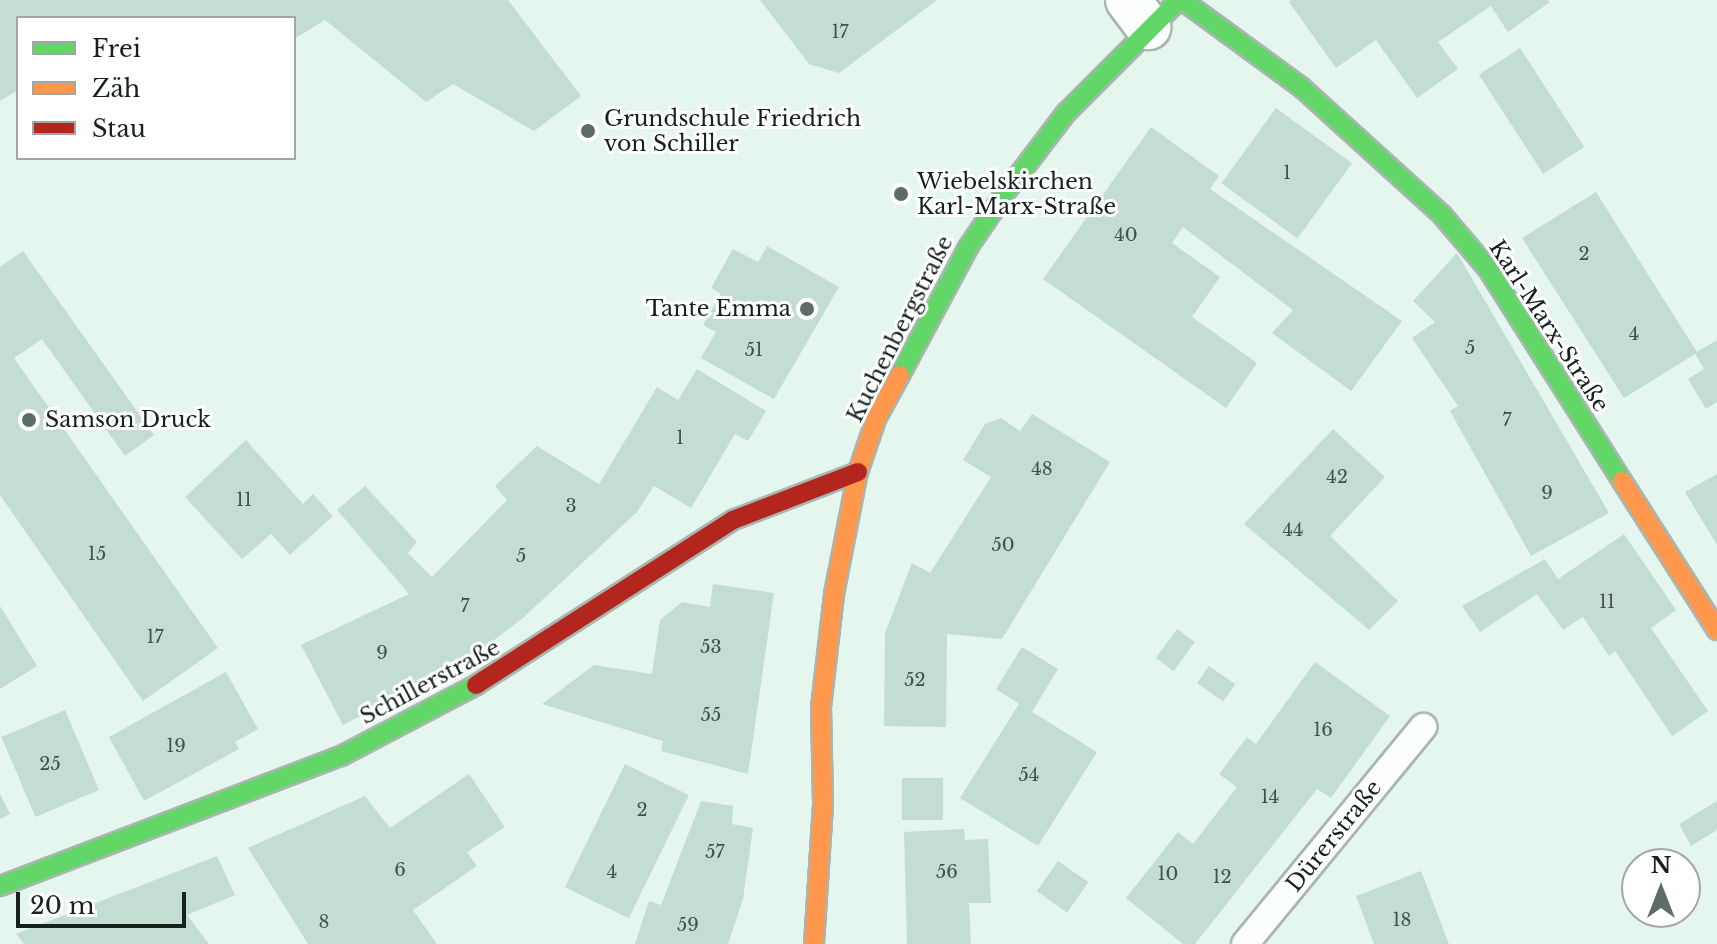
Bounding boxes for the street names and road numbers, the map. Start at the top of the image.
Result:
street label: Kuchenbergstraße [842,231,958,427]
street label: Karl-Marx-Straße [1484,235,1614,417]
street label: Schillerstraße [356,634,504,730]
street label: Dürerstraße [1281,775,1387,897]

